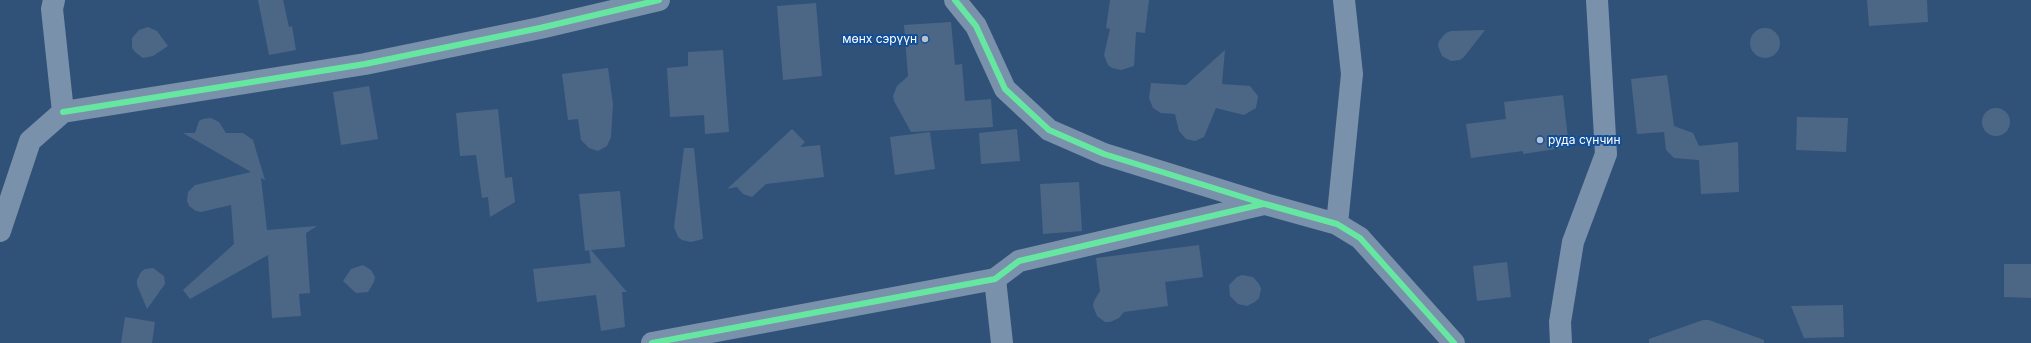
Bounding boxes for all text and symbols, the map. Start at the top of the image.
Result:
place label: мөнх сэрүүн [842,32,917,46]
marker: мөнх сэрүүн [920,34,930,44]
place label: руда сүнчин [1548,133,1621,147]
marker: руда сүнчин [1535,135,1545,145]

